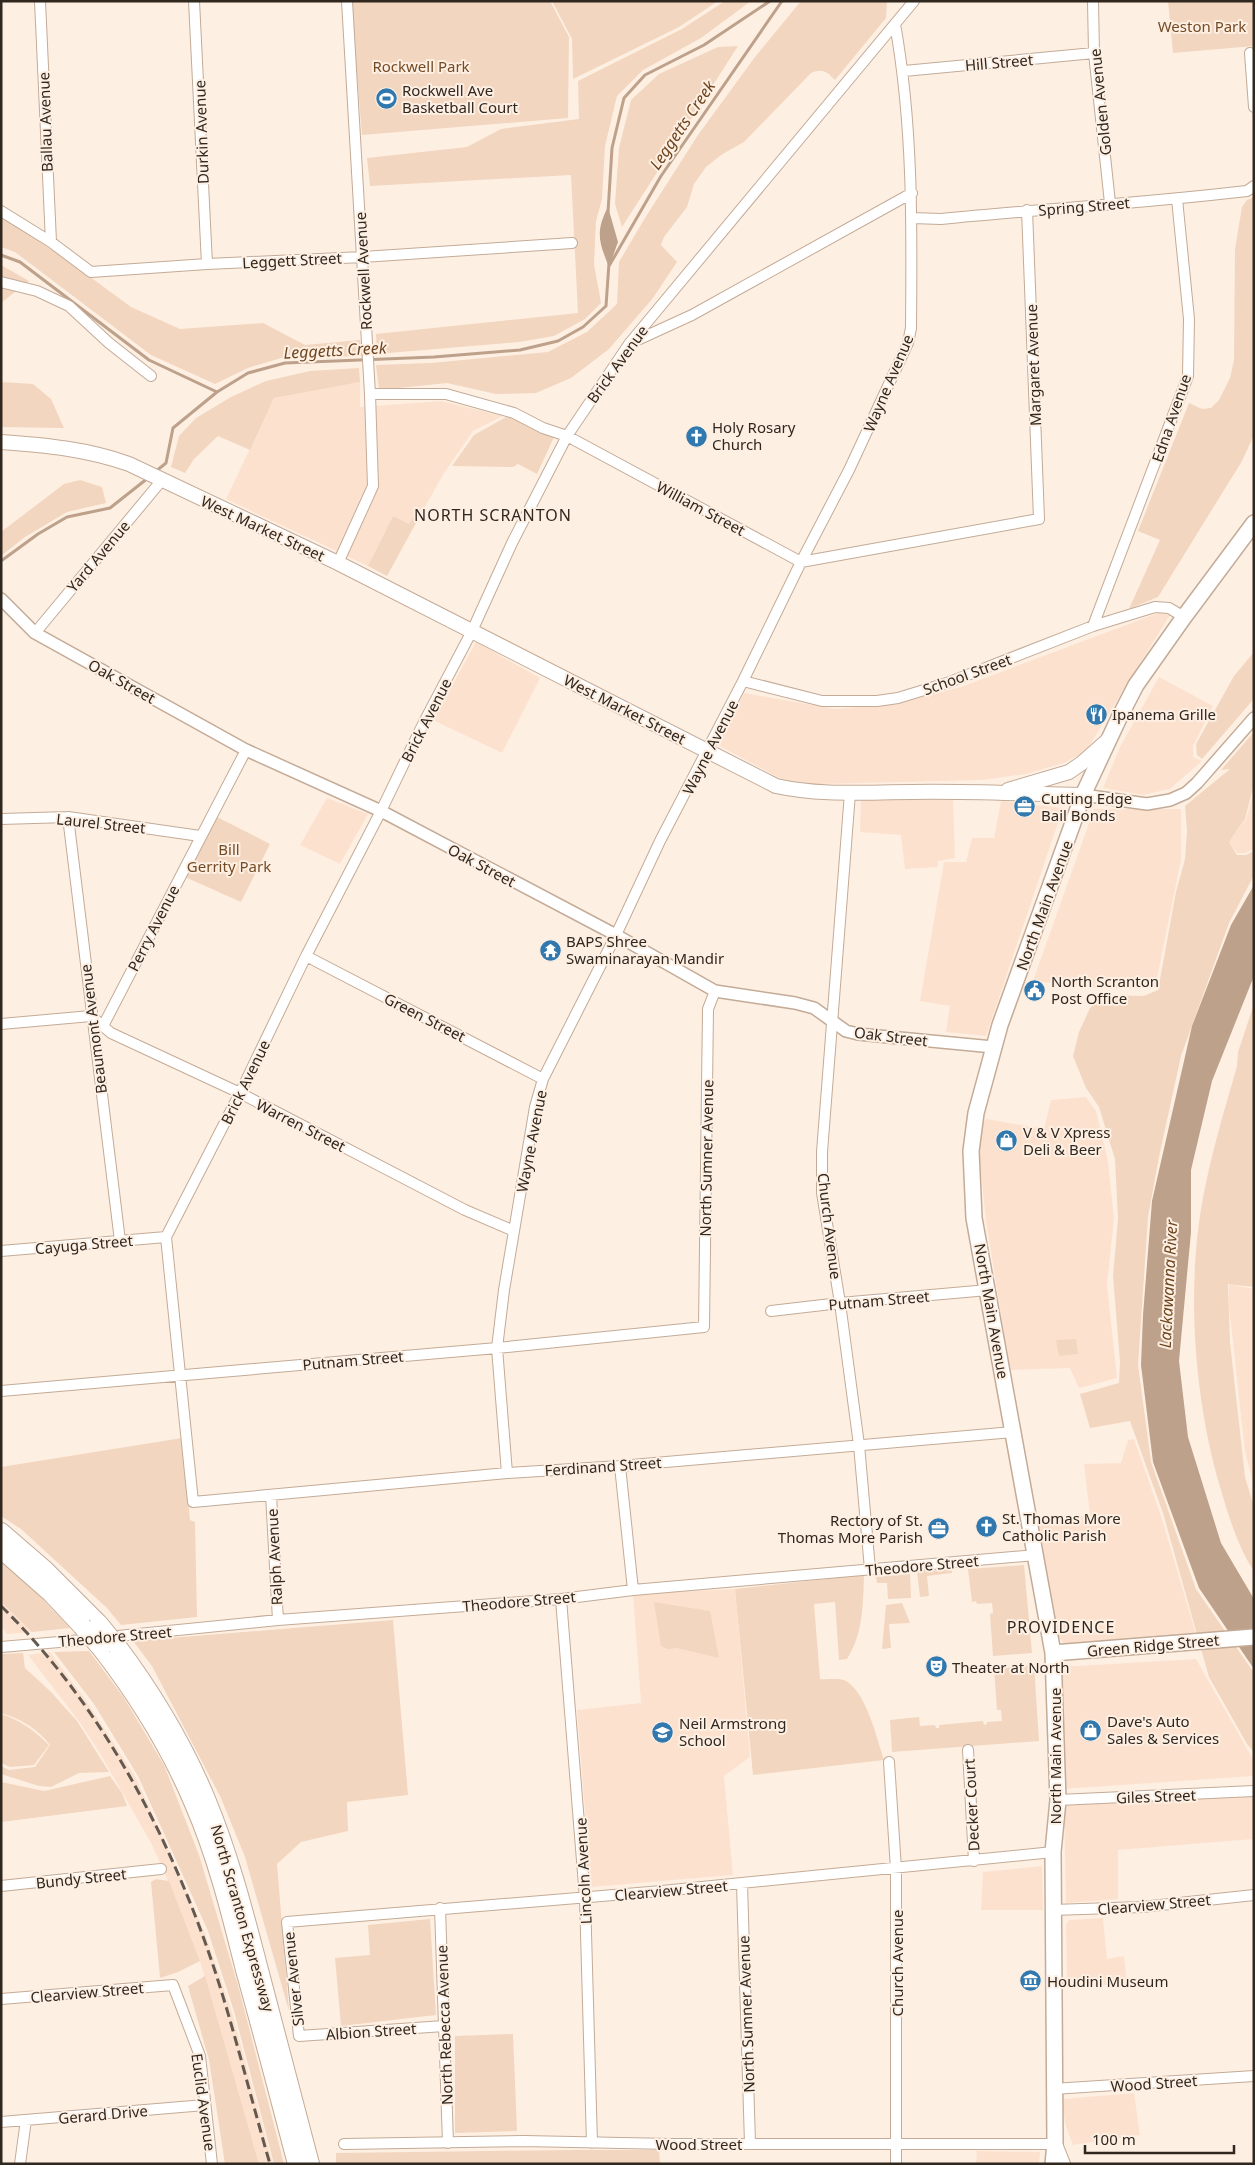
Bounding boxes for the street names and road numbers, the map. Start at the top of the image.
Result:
street label: Golden Avenue [1084,48,1116,156]
street label: Hill Street [964,49,1035,75]
street label: Ballau Avenue [33,72,57,172]
street label: Durkin Avenue [189,80,213,184]
street label: Spring Street [1037,192,1131,220]
street label: Rockwell Avenue [350,211,376,331]
street label: Leggett Street [242,247,343,273]
street label: Margaret Avenue [1021,304,1045,426]
street label: Brick Avenue [582,321,652,407]
street label: Wayne Avenue [858,331,918,435]
street label: Edna Avenue [1147,371,1195,465]
street label: William Street [653,476,749,540]
street label: West Market Street [198,491,329,566]
street label: Yard Avenue [62,516,134,596]
street label: School Street [920,649,1014,699]
street label: Oak Street [85,654,160,708]
street label: West Market Street [561,670,690,749]
street label: Brick Avenue [396,675,456,765]
street label: Wayne Avenue [677,696,743,798]
street label: Laurel Street [55,808,147,838]
street label: North Main Avenue [1011,837,1077,973]
street label: Oak Street [445,839,520,891]
street label: Perry Avenue [123,882,183,974]
street label: Beaumont Avenue [75,963,111,1095]
street label: Green Street [381,988,470,1046]
street label: Oak Street [853,1022,929,1051]
street label: Brick Avenue [216,1036,274,1128]
street label: North Sumner Avenue [695,1079,717,1237]
street label: Wayne Avenue [511,1088,551,1194]
street label: Warren Street [253,1094,350,1156]
street label: Church Avenue [814,1172,846,1280]
street label: Cayuga Street [34,1230,134,1258]
street label: North Main Avenue [970,1242,1014,1380]
street label: Putnam Street [828,1286,931,1314]
street label: Putnam Street [302,1346,405,1374]
street label: Ferdinand Street [544,1452,663,1480]
street label: Ralph Avenue [261,1508,287,1606]
street label: Theodore Street [865,1550,980,1580]
street label: Theodore Street [462,1586,577,1616]
street label: Theodore Street [58,1621,173,1651]
street label: Green Ridge Street [1086,1629,1221,1661]
street label: North Main Avenue [1045,1688,1065,1824]
street label: Decker Court [959,1758,983,1852]
street label: Giles Street [1116,1785,1197,1807]
street label: Lincoln Avenue [570,1817,596,1925]
street label: North Scranton Expressway [207,1822,279,2014]
street label: Bundy Street [35,1863,128,1893]
street label: Clearview Street [614,1875,729,1905]
street label: Clearview Street [1097,1889,1212,1919]
street label: Church Avenue [887,1910,907,2016]
street label: Silver Avenue [278,1931,308,2027]
street label: North Sumner Avenue [733,1935,759,2093]
street label: North Rebecca Avenue [431,1945,457,2105]
street label: Clearview Street [30,1977,145,2007]
street label: Albion Street [325,2018,418,2044]
street label: Euclid Avenue [187,2052,221,2152]
street label: Wood Street [1110,2070,1199,2096]
street label: Gerard Drive [57,2100,149,2128]
street label: Wood Street [656,2134,743,2154]

